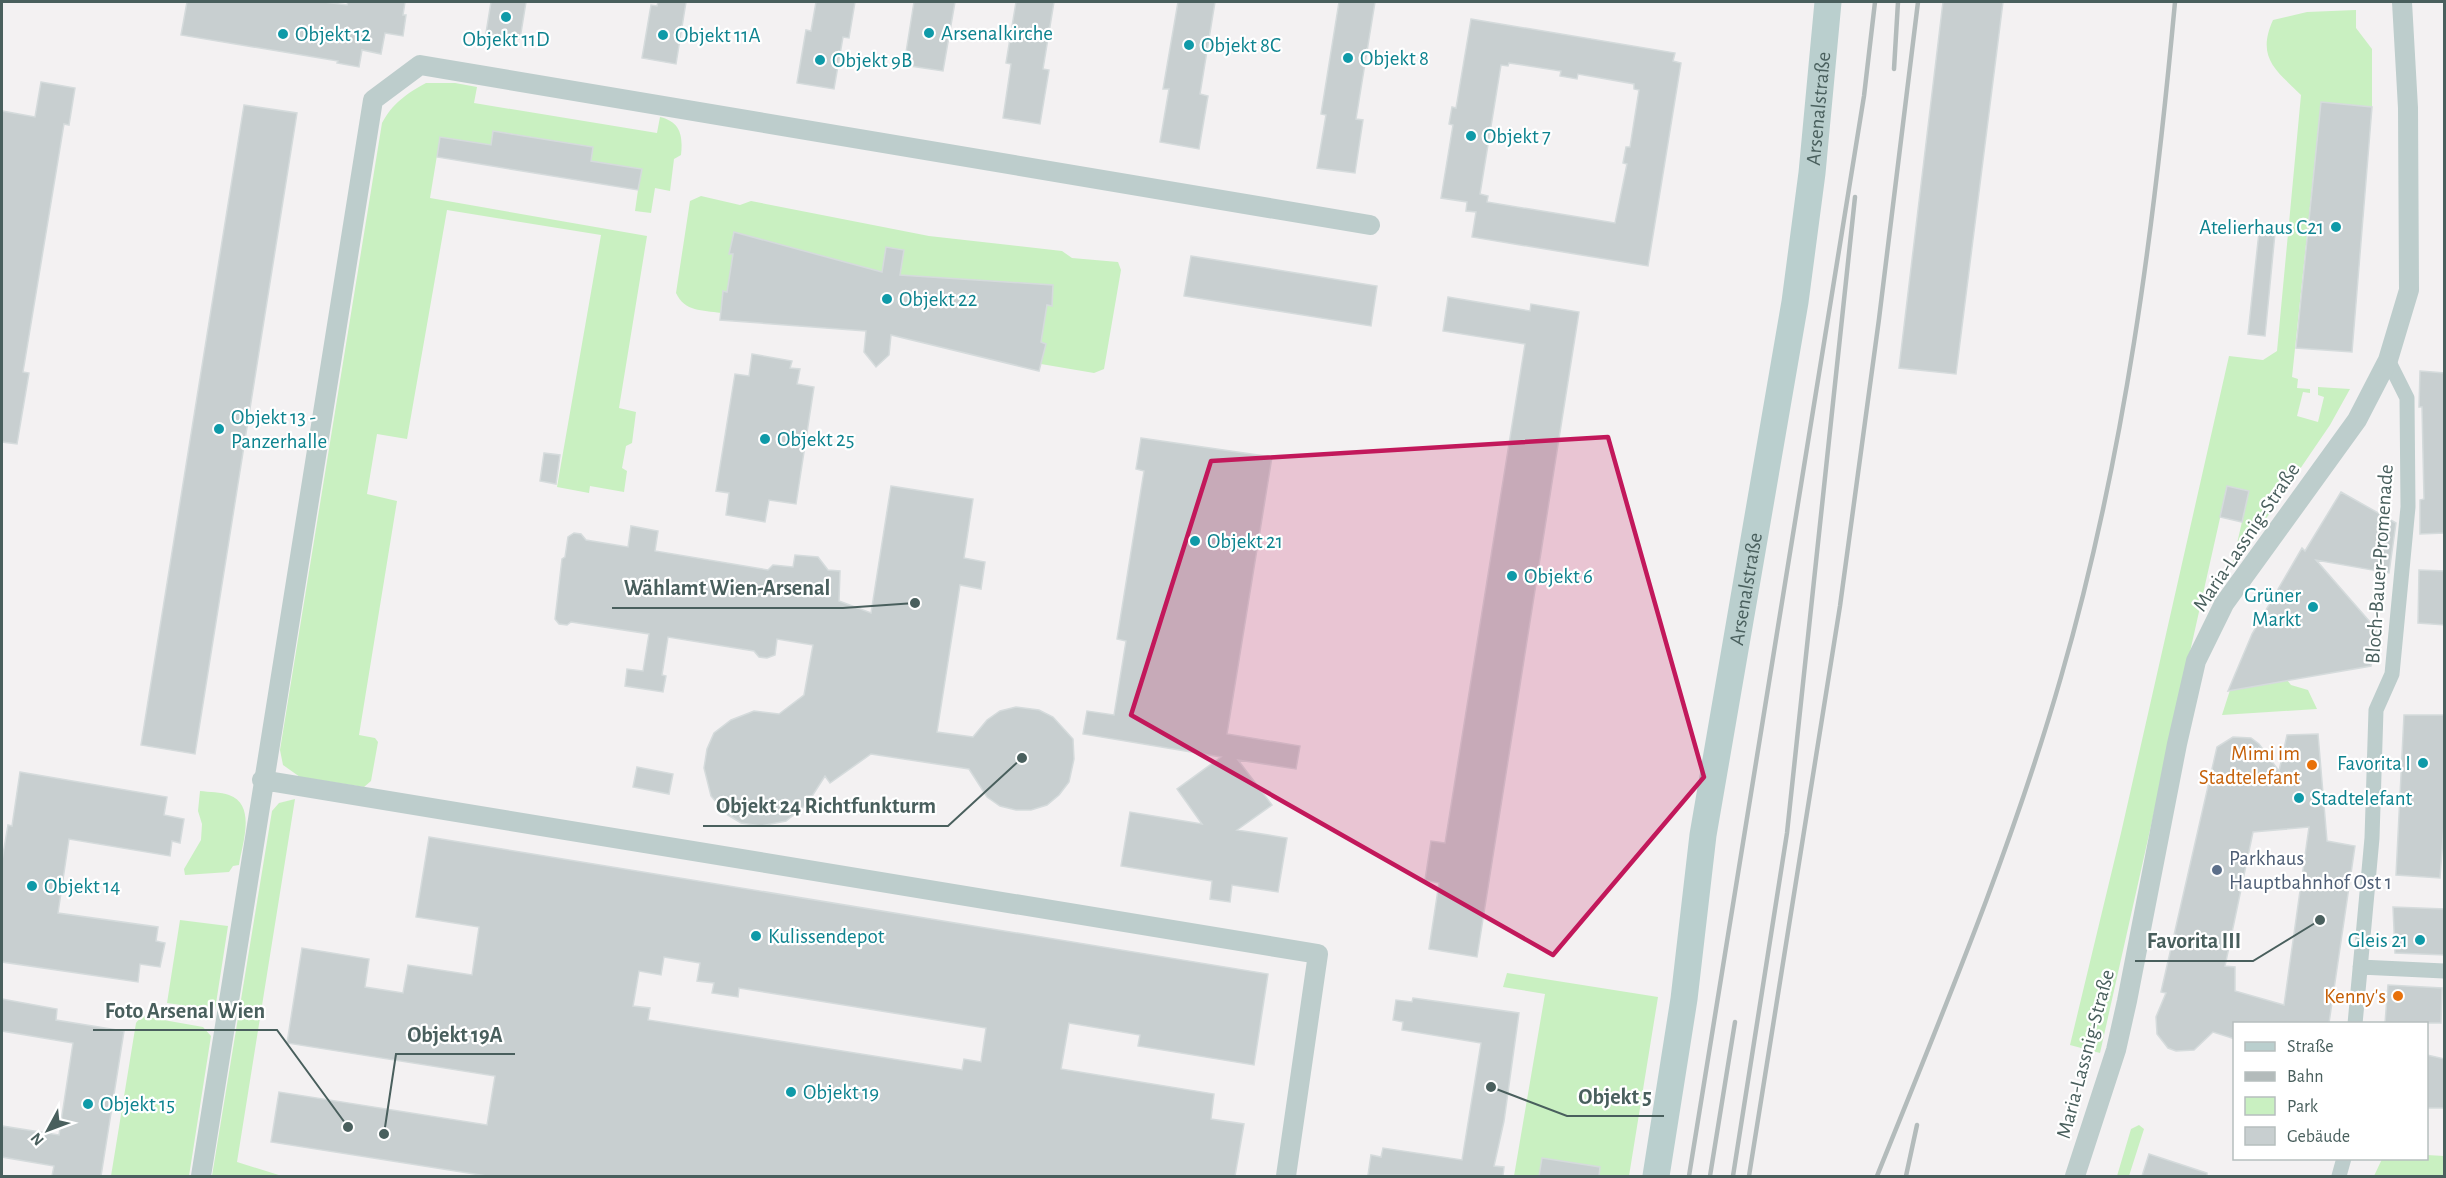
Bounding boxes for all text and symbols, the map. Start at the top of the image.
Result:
marker: Objekt 11D [499,10,513,24]
place label: Arsenalkirche [941,23,1053,44]
place label: Objekt 12 [295,24,371,45]
place label: Objekt 11A [675,25,761,46]
marker: Arsenalkirche [922,26,936,40]
marker: Objekt 12 [276,27,290,41]
marker: Objekt 11A [656,28,670,42]
place label: Objekt 11D [462,29,550,50]
place label: Objekt 8C [1201,35,1281,56]
marker: Objekt 8C [1182,38,1196,52]
place label: Objekt 8 [1360,48,1429,69]
place label: Objekt 9B [832,50,912,71]
marker: Objekt 8 [1341,51,1355,65]
street label: Arsenalstraße [1803,51,1834,166]
marker: Objekt 9B [813,53,827,67]
place label: Objekt 7 [1483,126,1551,147]
marker: Objekt 7 [1464,129,1478,143]
place label: Atelierhaus C21 [2199,217,2324,238]
marker: Atelierhaus C21 [2329,220,2343,234]
place label: Objekt 22 [899,289,977,310]
marker: Objekt 22 [880,292,894,306]
place label: Objekt 13 - Panzerhalle [231,407,327,452]
marker: Objekt 13 - Panzerhalle [212,422,226,436]
place label: Objekt 25 [777,429,854,450]
marker: Objekt 25 [758,432,772,446]
street label: Maria-Lassnig-Straße [2189,459,2304,615]
street label: Bloch-Bauer-Promenade [2362,464,2397,664]
place label: Objekt 21 [1207,531,1283,552]
street label: Arsenalstraße [1726,531,1766,647]
marker: Objekt 21 [1188,534,1202,548]
place label: Objekt 6 [1524,566,1593,587]
callout: Wählamt Wien-Arsenal [612,568,843,608]
marker: Objekt 6 [1505,569,1519,583]
text: Wählamt Wien-Arsenal [624,577,830,599]
place label: Grüner Markt [2244,585,2301,630]
marker: Grüner Markt [2306,600,2320,614]
place label: Mimi im Stadtelefant [2199,743,2300,788]
place label: Favorita I [2337,753,2411,774]
marker: Favorita I [2416,756,2430,770]
marker: Mimi im Stadtelefant [2305,758,2319,772]
callout: Objekt 24 Richtfunkturm [703,786,948,826]
place label: Stadtelefant [2311,788,2413,809]
marker: Stadtelefant [2292,791,2306,805]
text: Objekt 24 Richtfunkturm [716,795,936,818]
place label: Parkhaus Hauptbahnhof Ost 1 [2229,848,2392,893]
marker: Parkhaus Hauptbahnhof Ost 1 [2210,863,2224,877]
place label: Objekt 14 [44,876,120,897]
marker: Objekt 14 [25,879,39,893]
callout: Favorita III [2135,921,2253,961]
place label: Kulissendepot [768,926,885,947]
marker: Kulissendepot [749,929,763,943]
text: Favorita III [2147,930,2241,952]
place label: Gleis 21 [2348,930,2408,951]
marker: Gleis 21 [2413,933,2427,947]
street label: Maria-Lassnig-Straße [2053,967,2118,1141]
place label: Kenny's [2324,986,2386,1007]
marker: Kenny's [2391,989,2405,1003]
callout: Foto Arsenal Wien [93,990,277,1030]
text: Foto Arsenal Wien [105,1000,265,1022]
callout: Objekt 19A [396,1014,515,1054]
legend [2233,1022,2428,1160]
text: Objekt 19A [407,1024,503,1047]
text: Straße [2287,1038,2333,1056]
text: Bahn [2287,1068,2323,1086]
callout: Objekt 5 [1567,1076,1664,1116]
place label: Objekt 19 [803,1082,879,1103]
marker: Objekt 19 [784,1085,798,1099]
text: Objekt 5 [1578,1086,1652,1109]
place label: Objekt 15 [100,1094,175,1115]
marker: Objekt 15 [81,1097,95,1111]
text: Park [2287,1098,2319,1116]
north arrow [18,1100,78,1160]
text: Gebäude [2287,1128,2350,1146]
text: N [28,1130,47,1149]

